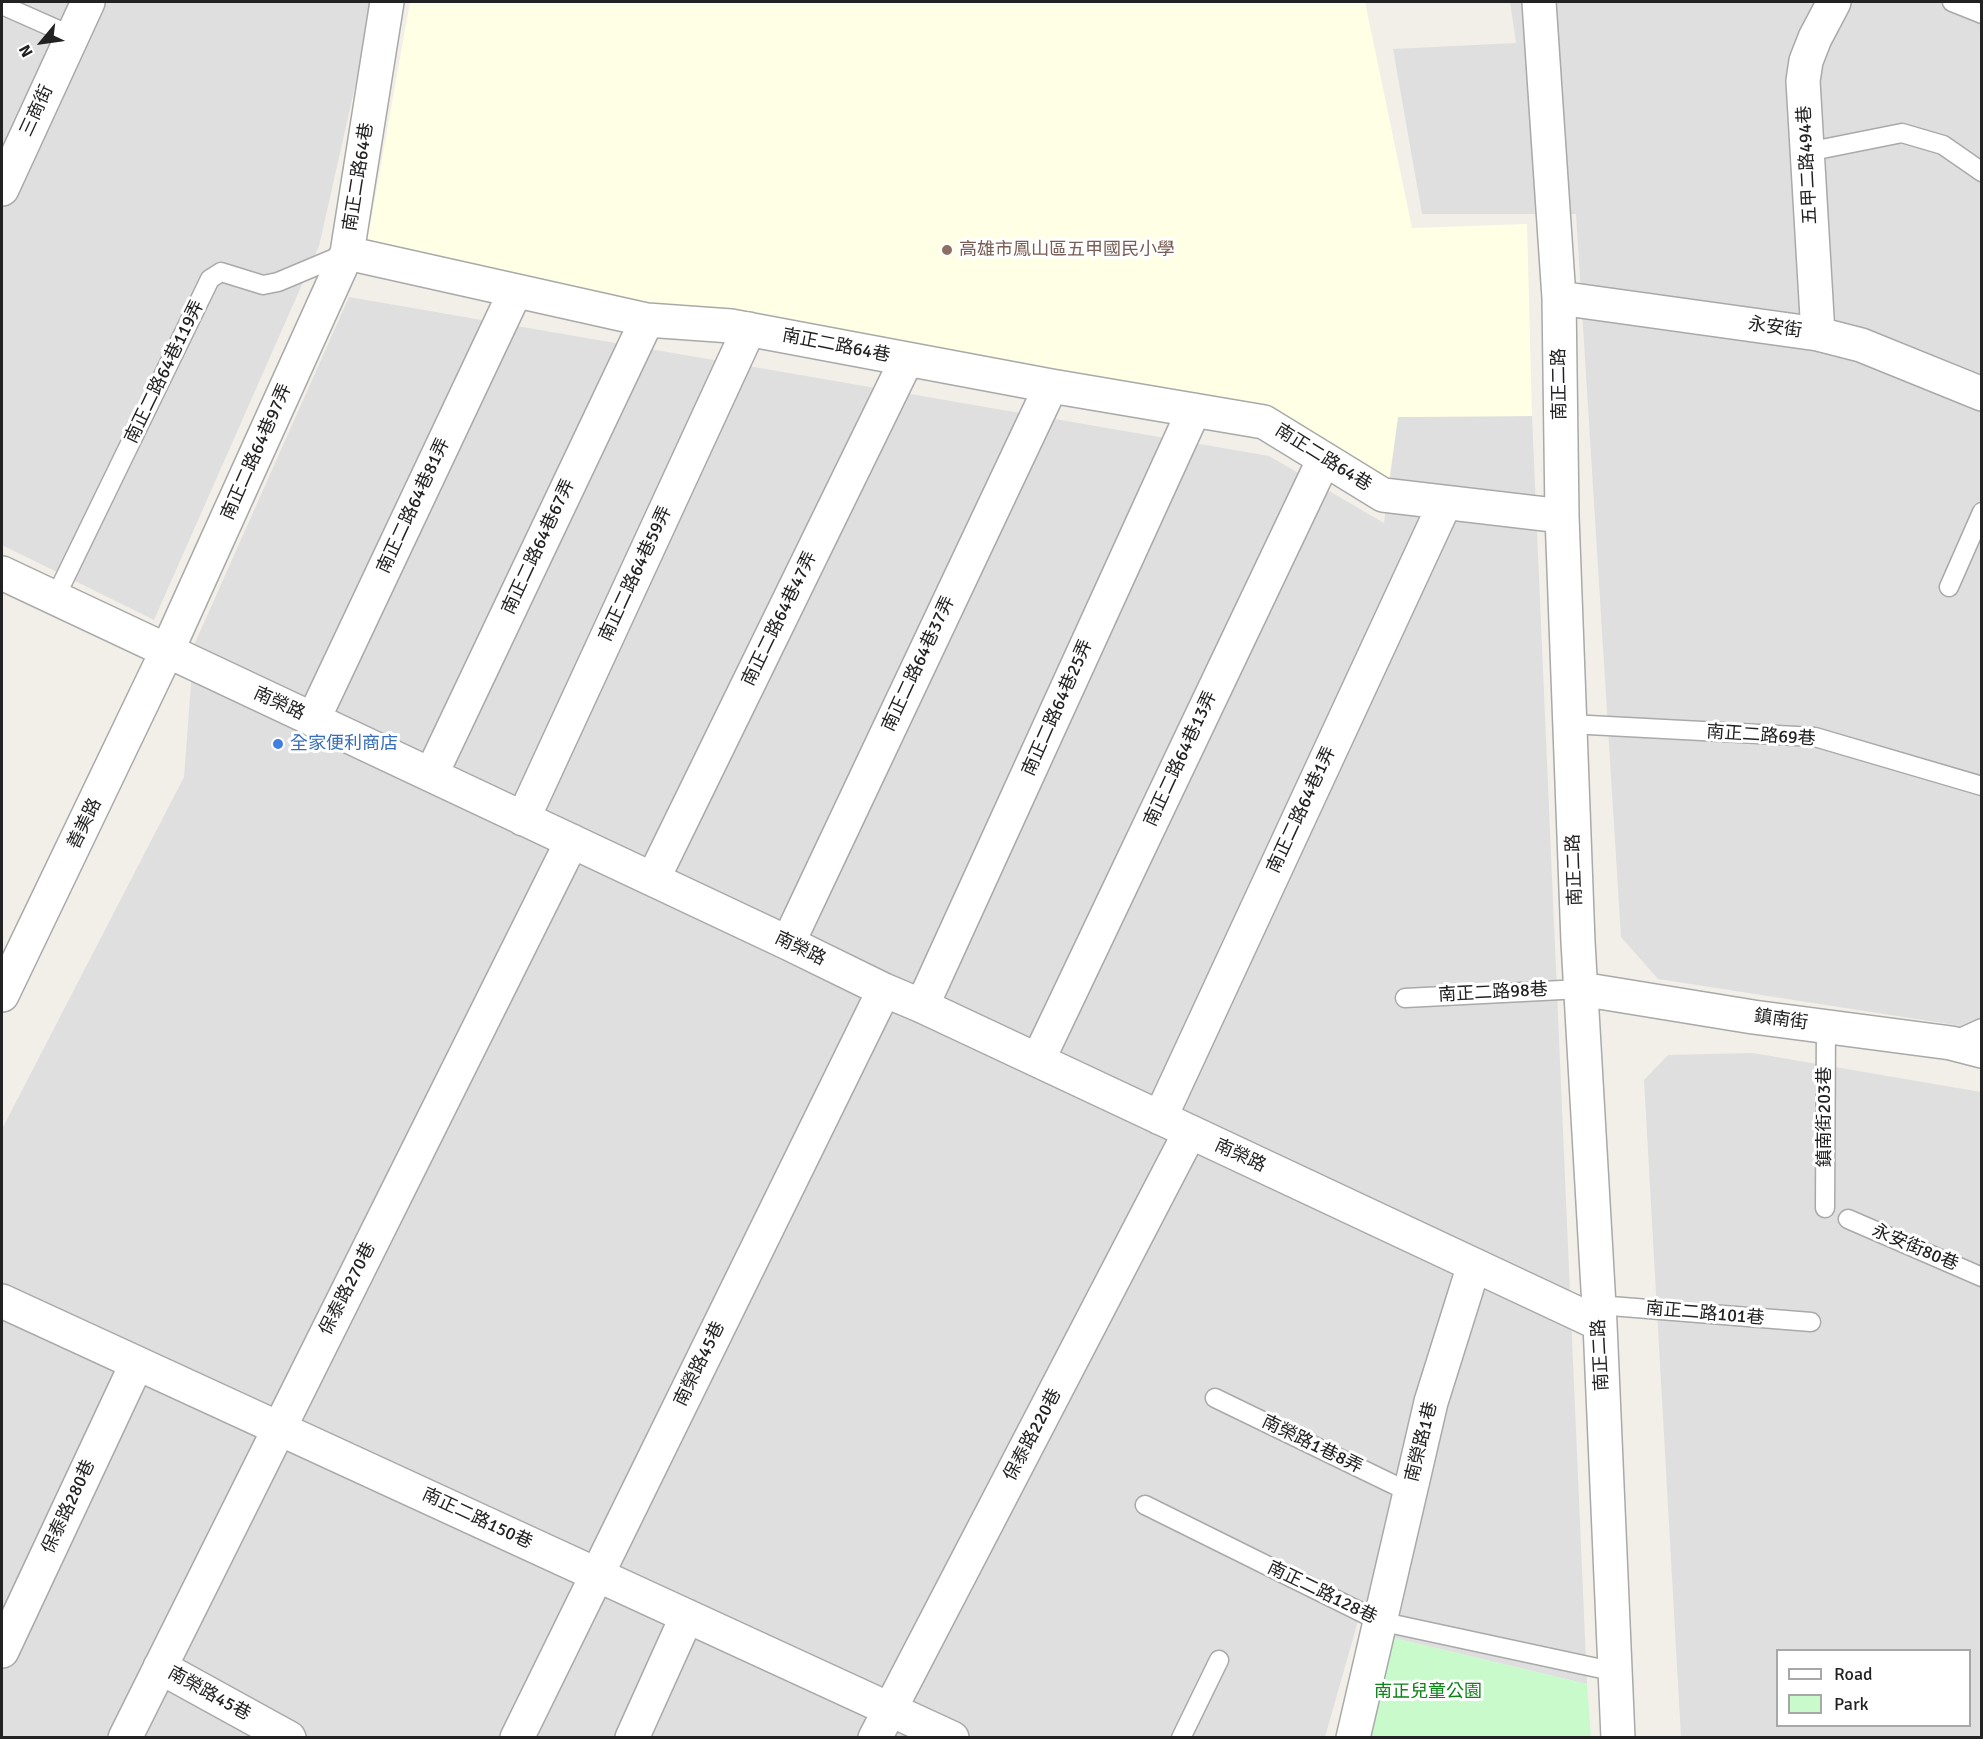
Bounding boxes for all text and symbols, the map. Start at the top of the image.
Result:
north arrow [12,12,72,72]
text: N [15,41,38,60]
street label: 三商街 [16,82,58,140]
street label: 五甲二路494巷 [1794,105,1822,225]
street label: 南正二路64巷 [340,121,378,233]
place label: 高雄市鳳山區五甲國民小學 [959,239,1175,261]
marker: 高雄市鳳山區五甲國民小學 [940,243,954,257]
street label: 南正二路64巷119弄 [121,297,209,447]
street label: 永安街 [1747,314,1803,342]
street label: 南正二路64巷 [780,325,892,367]
street label: 南正二路 [1549,348,1571,420]
street label: 南正二路64巷97弄 [217,381,297,523]
street label: 南正二路64巷 [1271,420,1375,496]
street label: 南正二路64巷81弄 [373,435,455,577]
street label: 南正二路64巷67弄 [498,476,580,618]
street label: 南正二路64巷59弄 [595,503,677,645]
street label: 南正二路64巷47弄 [738,548,822,690]
street label: 南正二路64巷37弄 [878,593,960,735]
street label: 南正二路64巷25弄 [1018,637,1098,779]
street label: 南榮路 [250,683,308,725]
street label: 南正二路64巷13弄 [1140,688,1222,830]
street label: 南正二路69巷 [1706,721,1816,751]
place label: 全家便利商店 [290,733,398,755]
marker: 全家便利商店 [271,737,285,751]
street label: 南正二路64巷1弄 [1263,743,1341,877]
street label: 善美路 [63,795,107,853]
street label: 南正二路 [1563,834,1587,906]
street label: 南榮路 [771,927,829,971]
street label: 南正二路98巷 [1438,979,1548,1007]
street label: 鎮南街 [1753,1006,1809,1034]
street label: 鎮南街203巷 [1814,1066,1836,1168]
street label: 南榮路 [1211,1135,1269,1177]
street label: 永安街80巷 [1869,1220,1961,1276]
street label: 保泰路270巷 [315,1239,381,1339]
street label: 南正二路101巷 [1645,1298,1765,1330]
street label: 南榮路45巷 [670,1318,730,1410]
street label: 南正二路 [1588,1318,1614,1392]
street label: 保泰路220巷 [1000,1385,1066,1485]
street label: 南榮路1巷 [1402,1400,1442,1484]
street label: 南榮路1巷8弄 [1258,1411,1366,1479]
street label: 保泰路280巷 [38,1457,100,1557]
street label: 南正二路150巷 [418,1484,536,1554]
street label: 南正二路128巷 [1264,1557,1380,1629]
legend [1776,1649,1971,1727]
street label: 南榮路45巷 [164,1662,254,1726]
text: Road [1834,1663,1873,1685]
park label: 南正兒童公園 [1374,1681,1482,1703]
text: Park [1834,1693,1869,1715]

